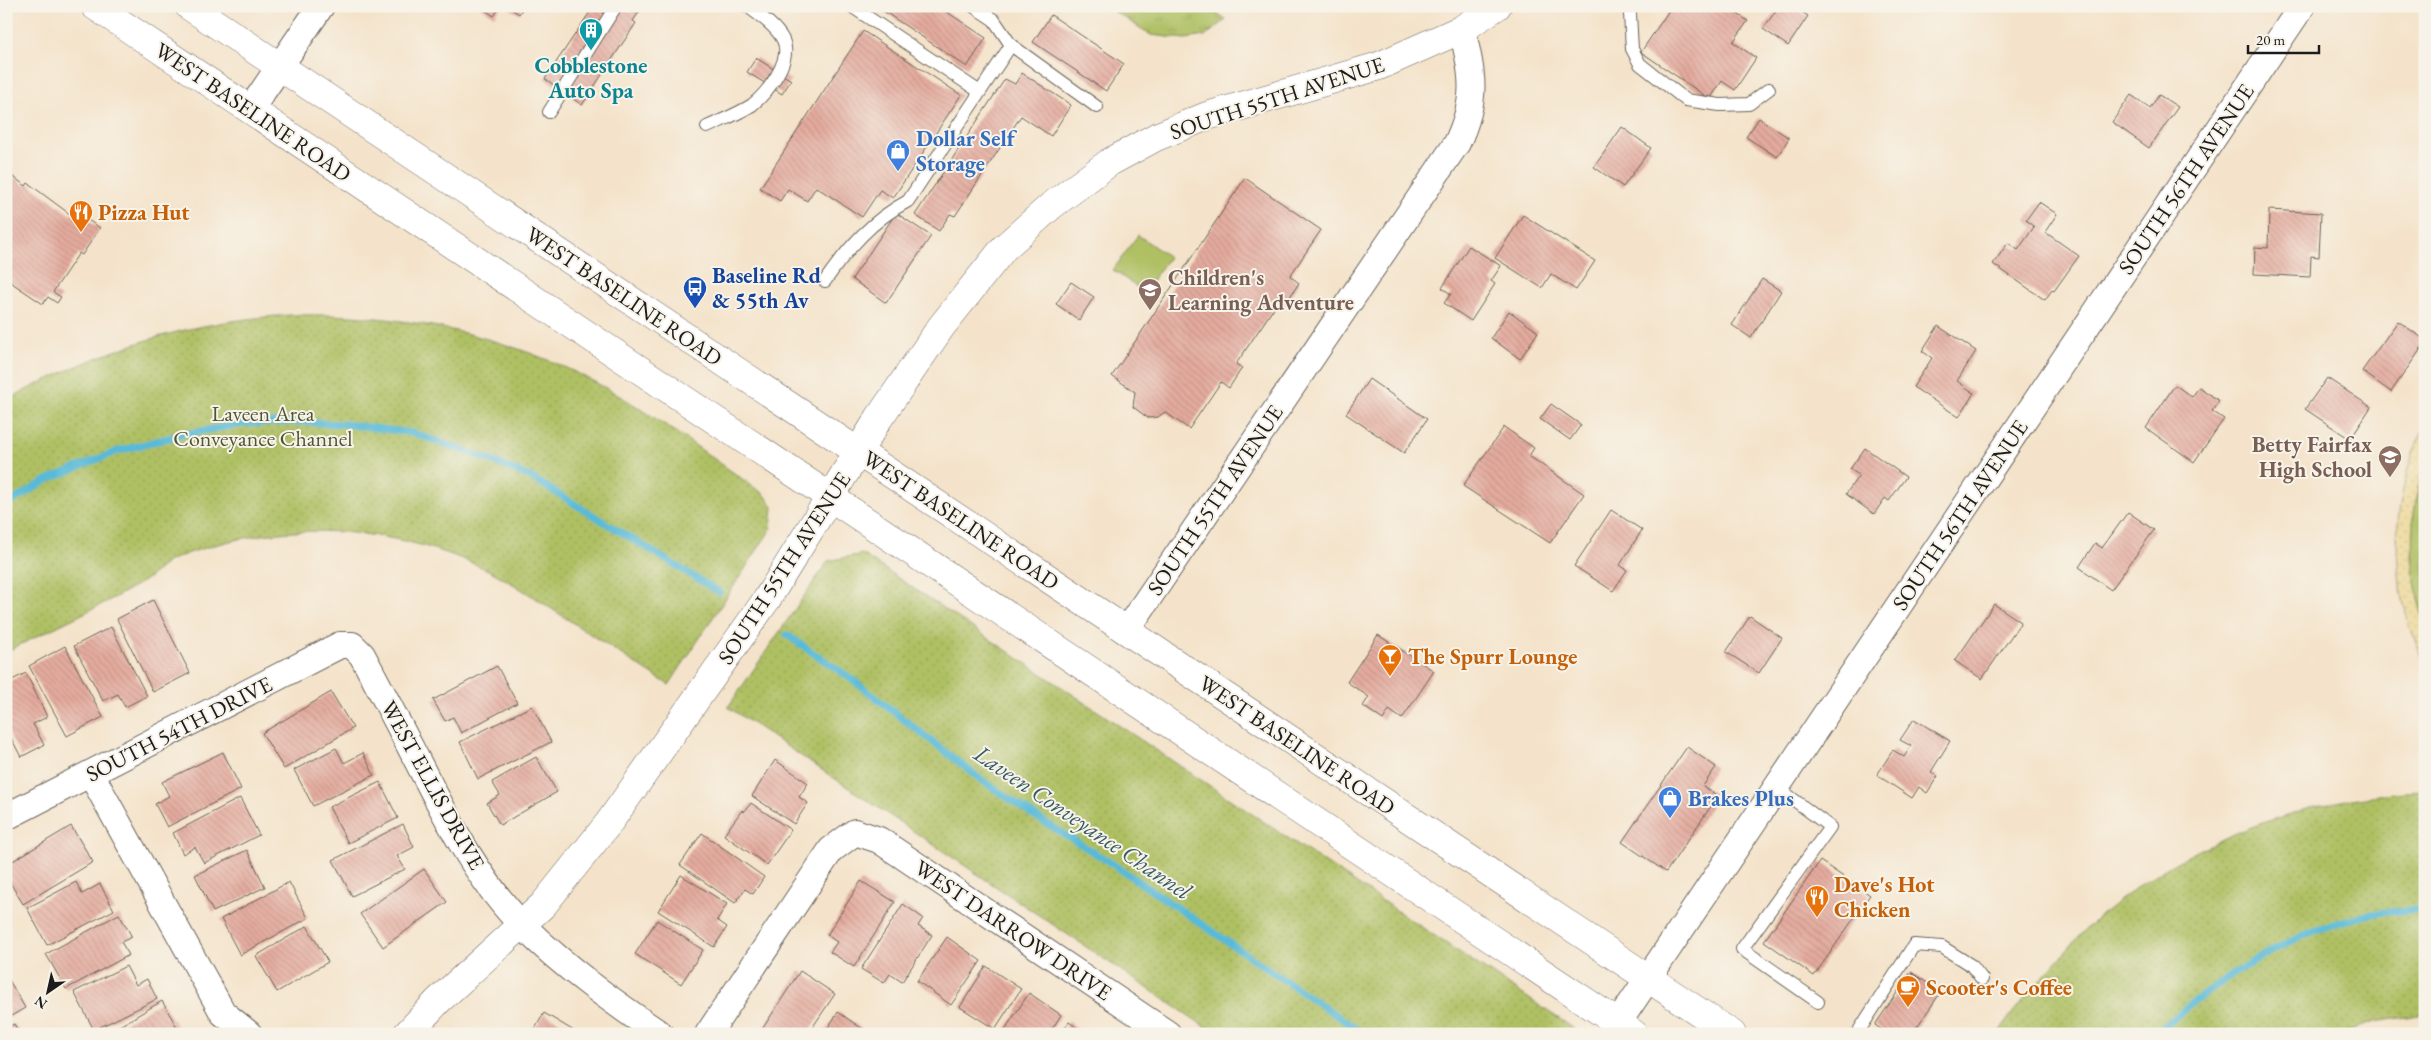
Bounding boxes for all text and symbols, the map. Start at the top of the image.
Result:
building icon: Cobblestone Auto Spa [578,17,604,51]
scale bar [2248,22,2320,54]
text: 20 m [2256,30,2285,49]
street label: WEST BASELINE ROAD [149,35,357,189]
street label: SOUTH 55TH AVENUE [1166,50,1388,146]
place label: Cobblestone Auto Spa [534,51,648,105]
street label: SOUTH 56TH AVENUE [2111,78,2261,280]
place label: Dollar Self Storage [916,124,1018,178]
shop icon: Dollar Self Storage [885,138,911,172]
place label: Pizza Hut [98,198,190,227]
restaurant icon: Pizza Hut [68,199,94,233]
street label: WEST BASELINE ROAD [520,219,728,373]
place label: Baseline Rd & 55th Av [712,261,821,315]
place label: Children's Learning Adventure [1168,263,1354,317]
bus stop icon: Baseline Rd & 55th Av [682,275,708,309]
school or university icon: Children's Learning Adventure [1137,277,1163,311]
park label: Laveen Area Conveyance Channel [173,399,353,453]
street label: SOUTH 55TH AVENUE [1140,399,1290,601]
street label: SOUTH 56TH AVENUE [1885,414,2035,616]
place label: Betty Fairfax High School [2252,430,2372,484]
street label: WEST BASELINE ROAD [857,443,1065,597]
school or university icon: Betty Fairfax High School [2377,444,2403,478]
street label: SOUTH 55TH AVENUE [711,466,857,670]
place label: The Spurr Lounge [1408,642,1577,671]
bar icon: The Spurr Lounge [1377,643,1403,677]
street label: WEST BASELINE ROAD [1193,668,1401,822]
street label: SOUTH 54TH DRIVE [81,669,277,789]
street label: WEST ELLIS DRIVE [374,695,492,875]
water label: Laveen Conveyance Channel [968,737,1199,907]
place label: Brakes Plus [1688,784,1794,813]
shop icon: Brakes Plus [1657,785,1683,819]
street label: WEST DARROW DRIVE [909,853,1117,1007]
place label: Dave's Hot Chicken [1834,870,1935,924]
restaurant icon: Dave's Hot Chicken [1804,884,1830,918]
north arrow [22,968,72,1018]
place label: Scooter's Coffee [1926,973,2072,1002]
cafe icon: Scooter's Coffee [1895,974,1921,1008]
text: N [30,992,50,1013]

